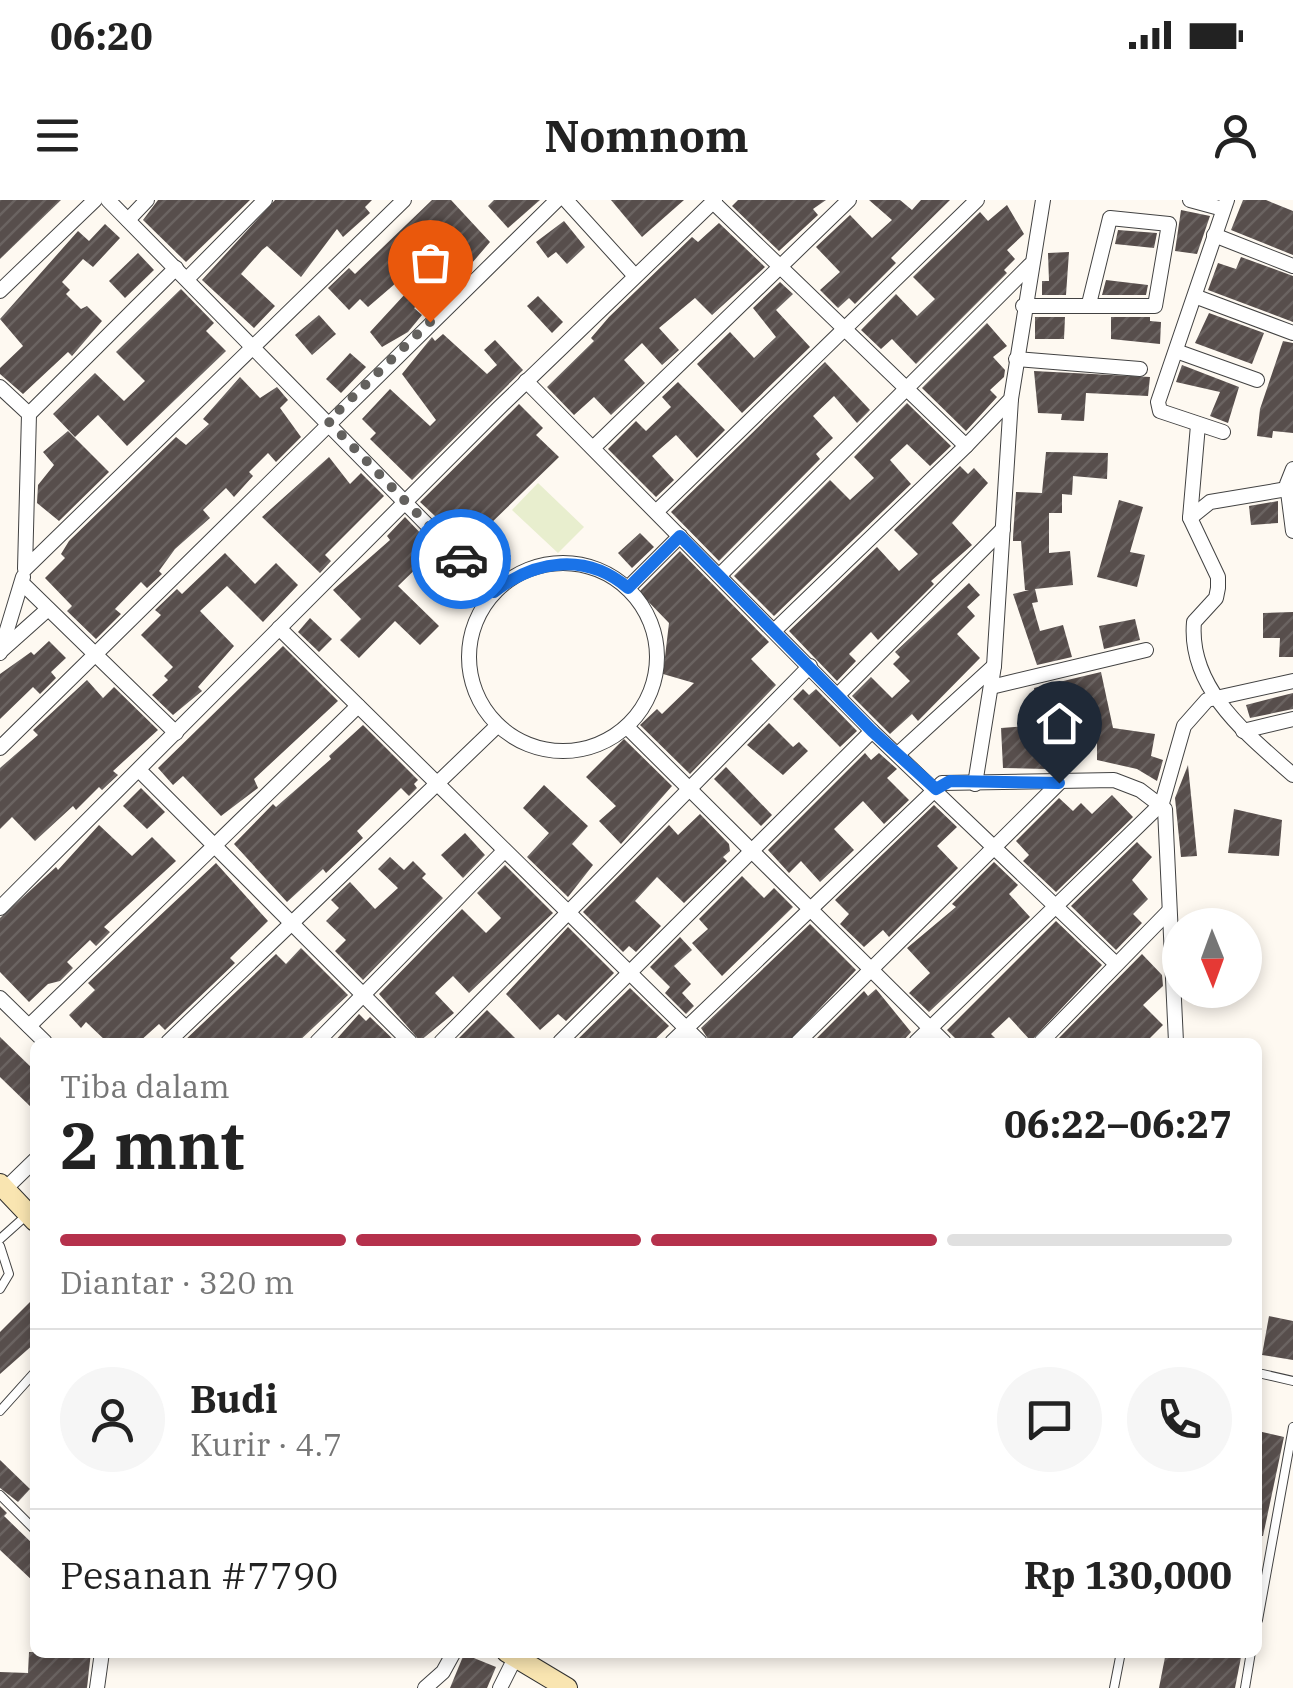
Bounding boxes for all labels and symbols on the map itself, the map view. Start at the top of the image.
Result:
pin [388,220,473,323]
courier [411,509,511,609]
pin [1017,681,1102,784]
north arrow [1162,908,1262,1008]

